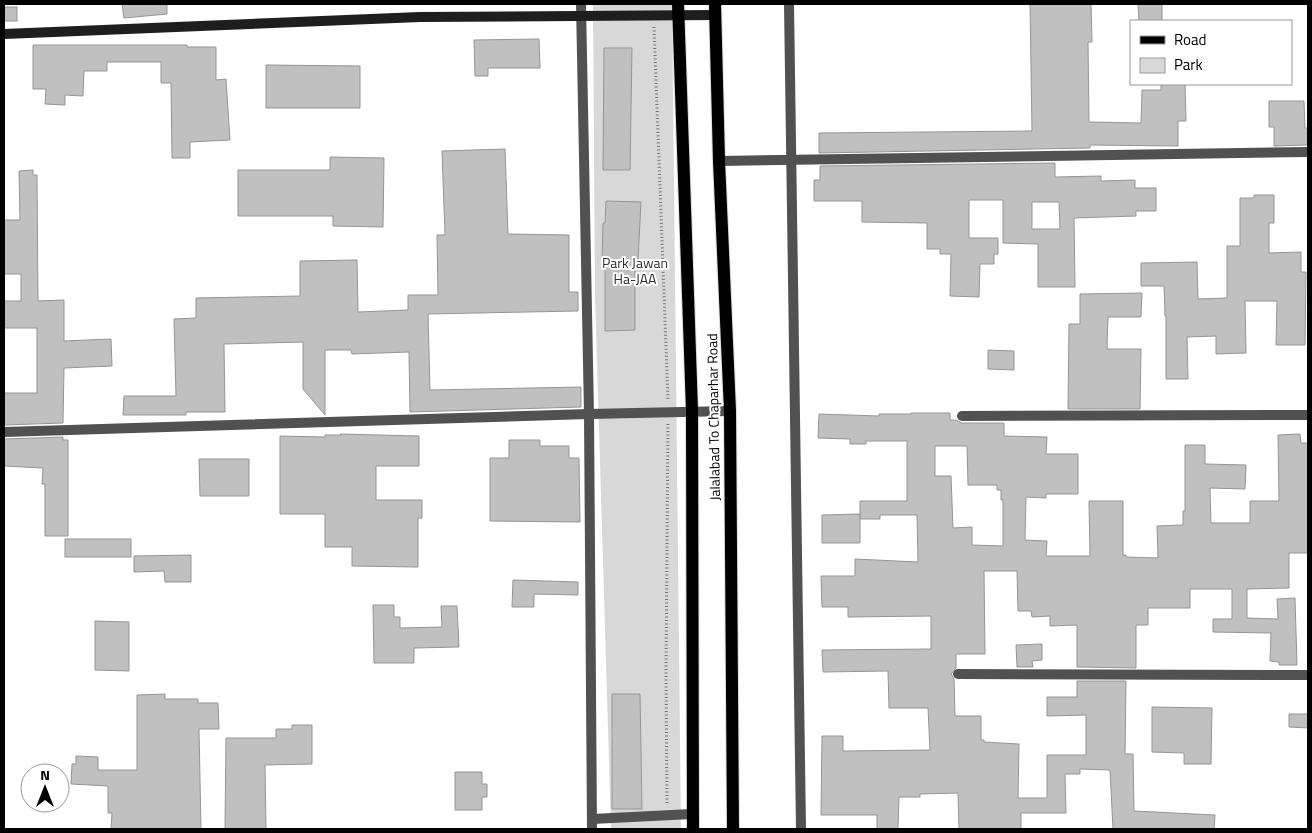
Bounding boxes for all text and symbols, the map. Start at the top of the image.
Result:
legend [1130,20,1292,85]
text: Road [1174,28,1206,51]
text: Park [1174,53,1203,76]
park label: Park Jawan Ha-JAA [602,252,668,289]
street label: Jalalabad To Chaparhar Road [701,333,725,501]
north arrow [20,763,70,813]
text: N [40,764,50,785]

